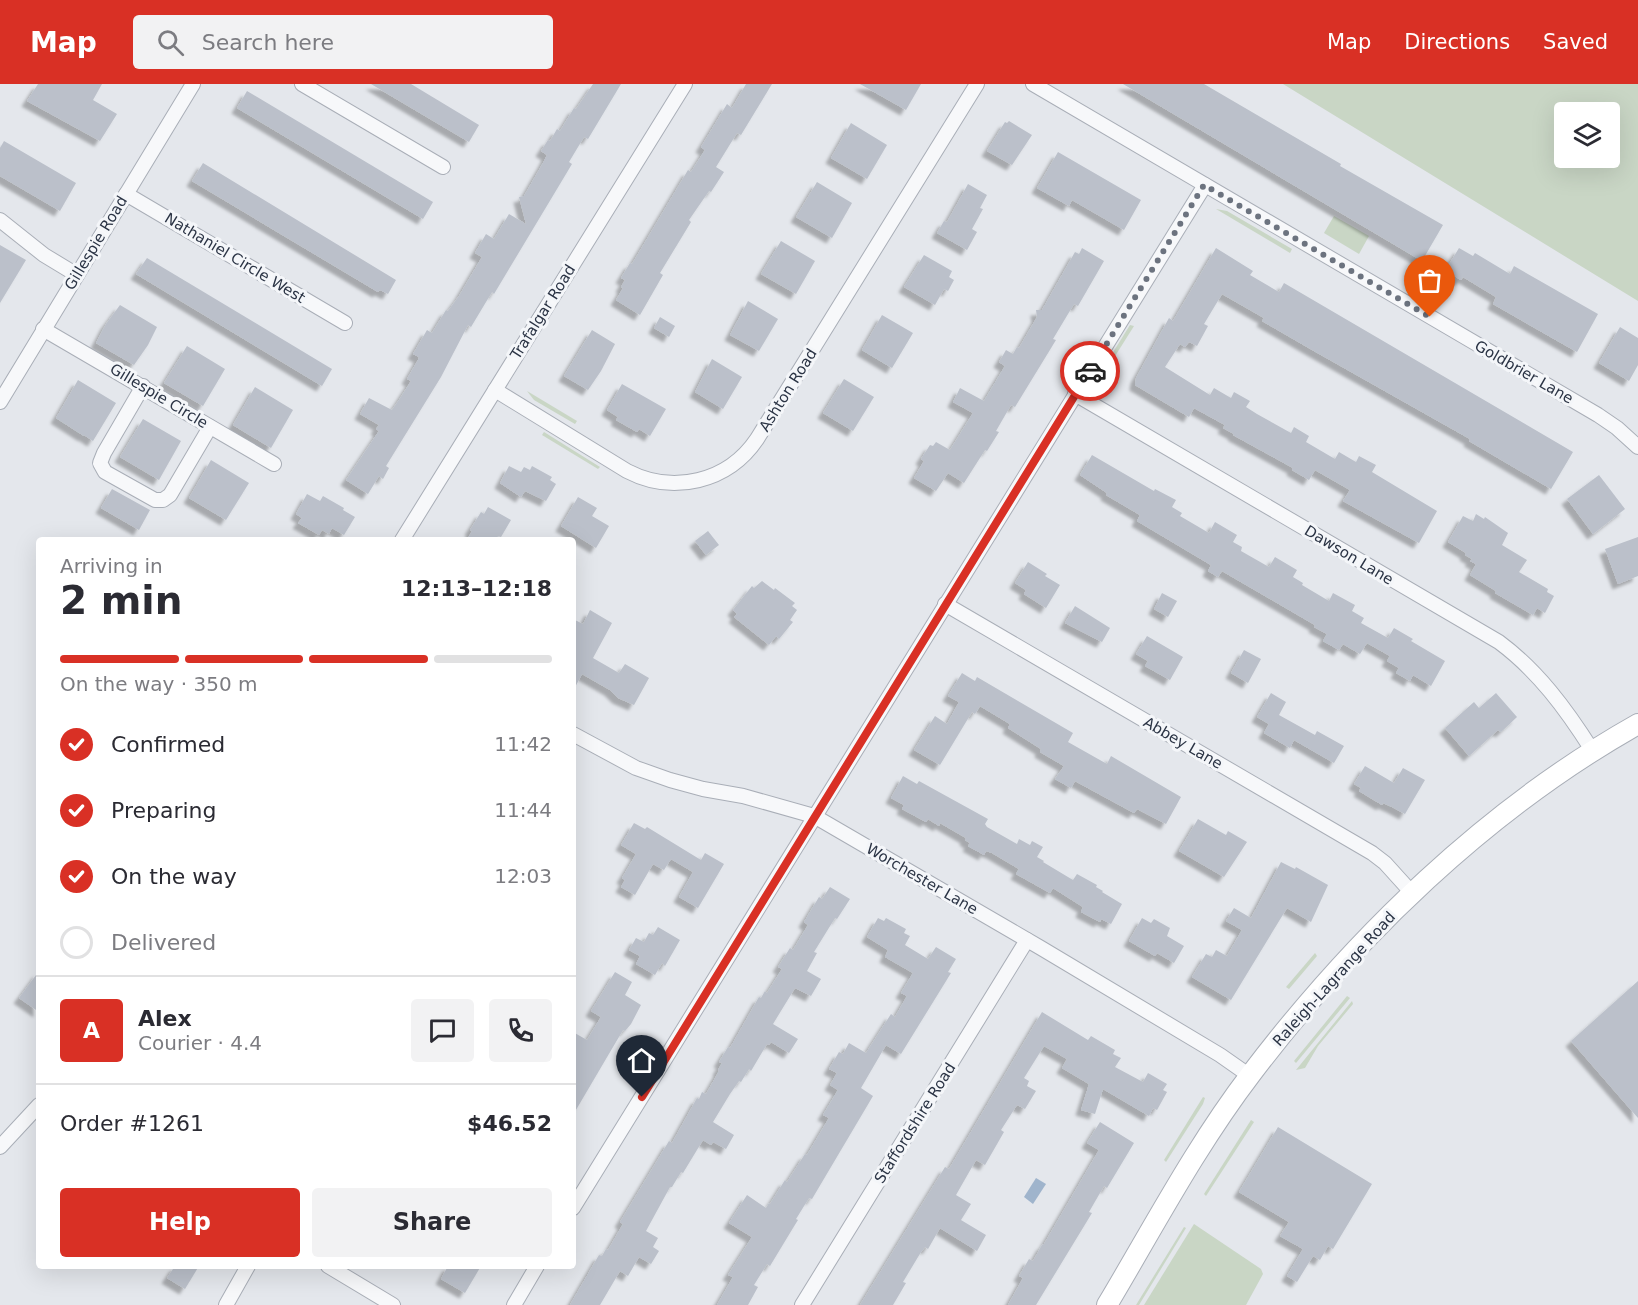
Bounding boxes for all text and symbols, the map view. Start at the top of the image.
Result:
search box [133,15,553,69]
text: Map [30,26,97,59]
icon: search [154,26,187,59]
text: Search here [202,30,334,55]
text: Map [1327,30,1371,54]
text: Directions [1404,30,1510,54]
text: Saved [1543,30,1608,54]
map controls [1554,102,1620,168]
button: layers [1554,102,1620,168]
street label: Gillespie Road [61,193,131,293]
street label: Nathaniel Circle West [162,209,309,307]
pin [1404,255,1455,317]
street label: Trafalgar Road [506,261,579,364]
icon: bag [1413,264,1446,297]
street label: Goldbrier Lane [1472,337,1576,407]
courier [1060,341,1120,401]
street label: Ashton Road [755,345,821,435]
icon: car [1074,355,1107,388]
street label: Gillespie Circle [107,360,211,432]
street label: Dawson Lane [1301,521,1397,589]
text: Arriving in [60,554,163,578]
text: 12:13–12:18 [401,576,552,601]
text: 2 min [60,578,182,623]
text: On the way · 350 m [60,672,258,696]
street label: Abbey Lane [1140,713,1226,773]
icon: check [60,728,93,761]
text: Confirmed [111,732,225,757]
text: 11:42 [494,732,552,756]
icon: check [60,794,93,827]
text: Preparing [111,798,217,823]
text: 11:44 [494,798,552,822]
street label: Worchester Lane [863,840,981,918]
icon: check [60,860,93,893]
text: On the way [111,864,237,889]
text: 12:03 [494,864,552,888]
street label: Raleigh-Lagrange Road [1269,908,1399,1050]
text: Delivered [111,930,216,955]
button: chat [411,999,474,1062]
button: phone [489,999,552,1062]
text: Alex [138,1006,192,1031]
text: A [83,1018,100,1043]
text: Courier · 4.4 [138,1031,262,1055]
pin [616,1035,667,1097]
icon: home [625,1044,658,1077]
street label: Staffordshire Road [871,1060,959,1186]
text: Order #1261 [60,1111,204,1136]
text: $46.52 [467,1111,552,1136]
button: Help [60,1188,300,1257]
button: Share [312,1188,552,1257]

